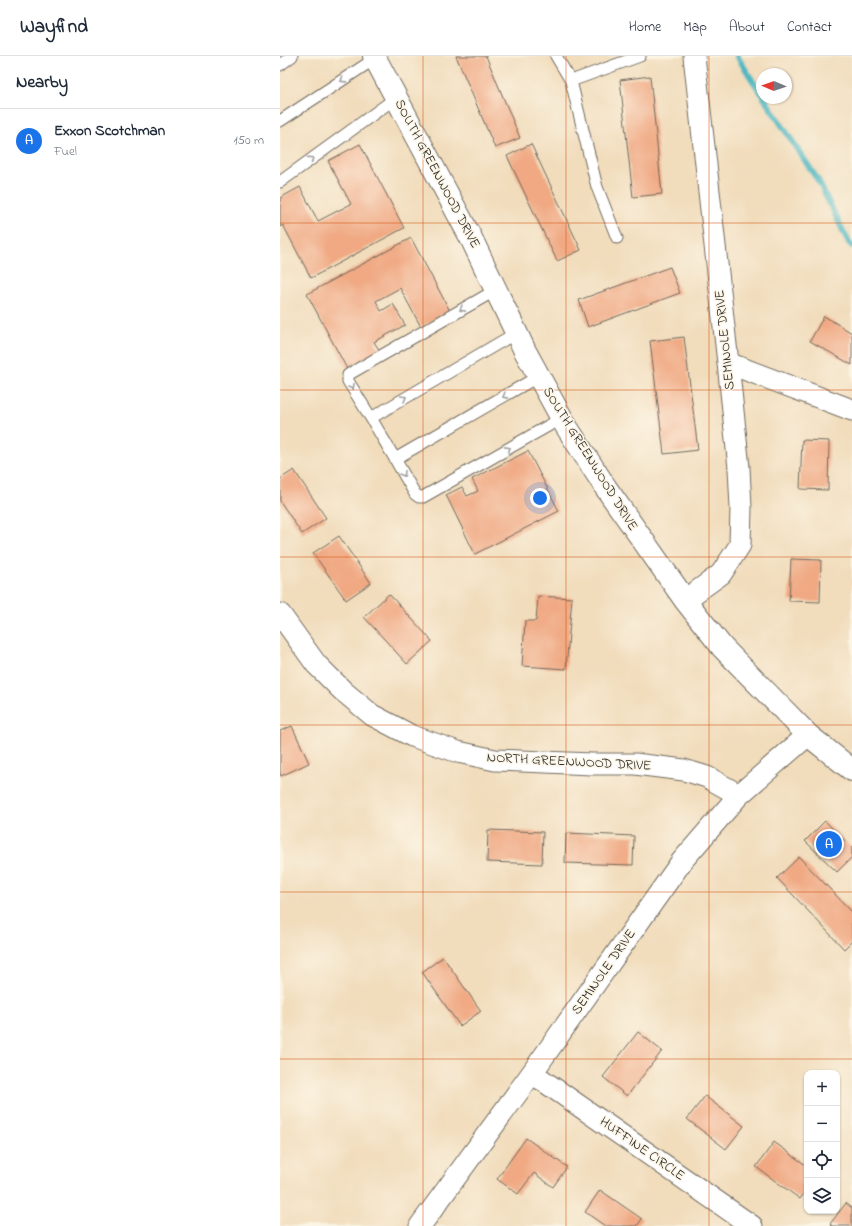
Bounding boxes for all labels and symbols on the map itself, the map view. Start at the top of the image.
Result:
north arrow [756,68,792,104]
one-way arrow [340,75,347,82]
street label: SOUTH GREENWOOD DRIVE [389,96,485,252]
one-way arrow [307,157,314,164]
street label: SEMINOLE DRIVE [709,289,741,391]
one-way arrow [459,305,466,312]
one-way arrow [347,383,354,390]
street label: SOUTH GREENWOOD DRIVE [537,383,643,535]
one-way arrow [502,391,509,398]
one-way arrow [400,395,407,403]
one-way arrow [503,446,511,453]
one-way arrow [399,470,406,477]
your location [530,488,550,508]
street label: NORTH GREENWOOD DRIVE [486,747,652,777]
pin: A [816,829,842,859]
street label: SEMINOLE DRIVE [567,925,641,1019]
street label: HUFFINE CIRCLE [595,1112,689,1186]

